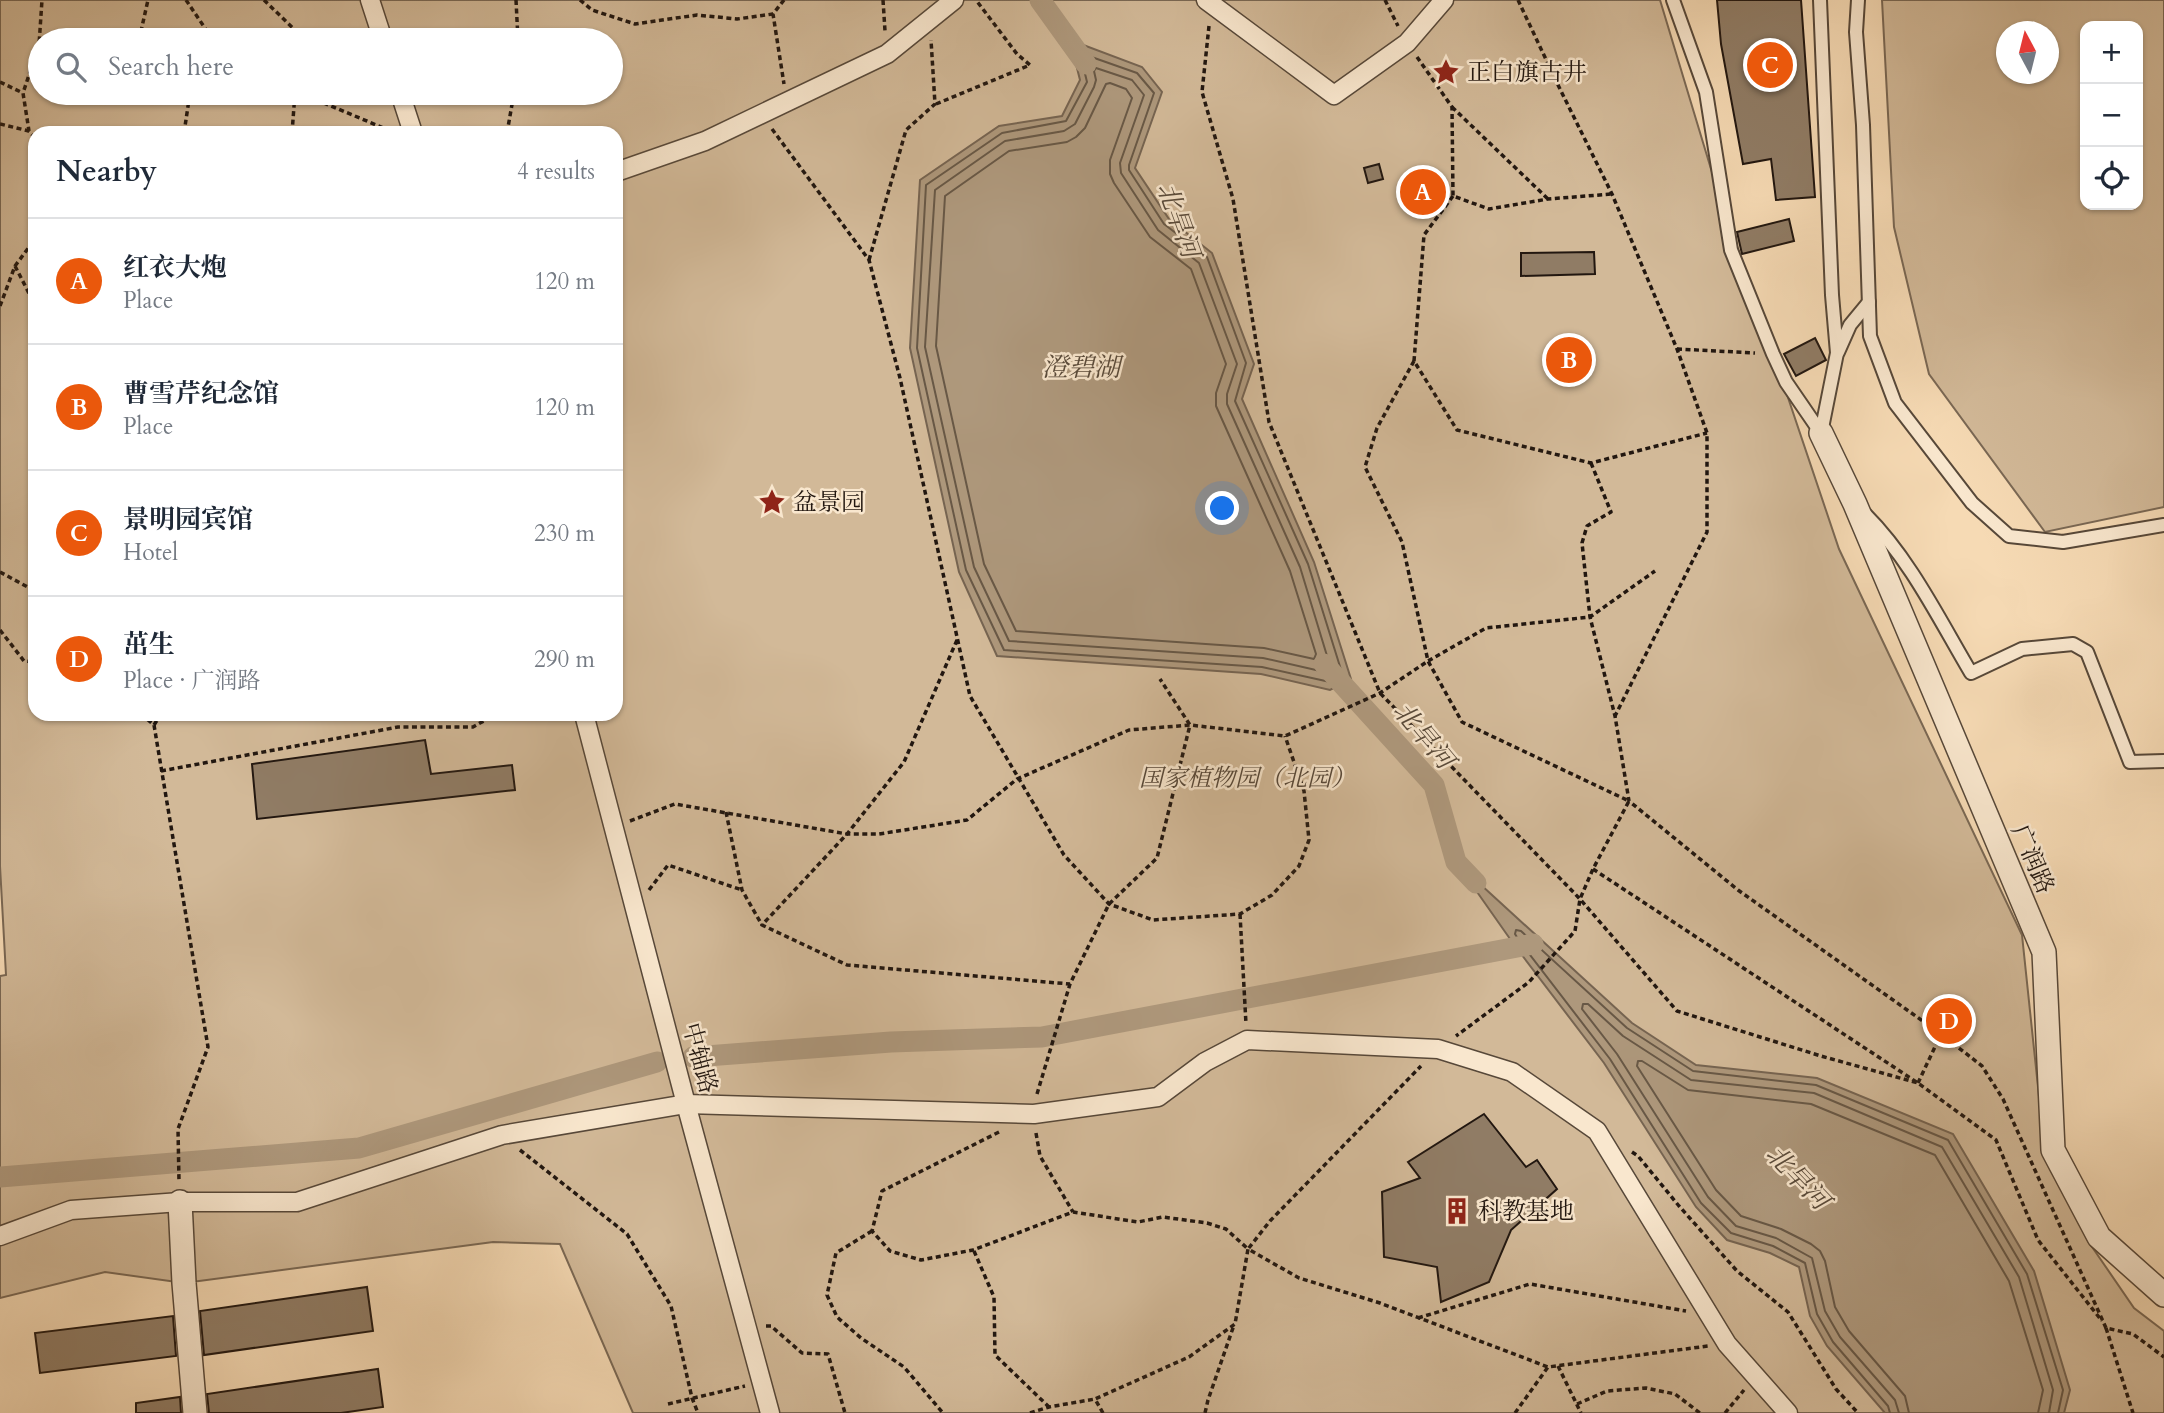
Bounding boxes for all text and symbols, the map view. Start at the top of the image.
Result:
north arrow [1996,21,2059,84]
map controls [2080,21,2143,210]
button: + [2080,21,2143,84]
search box [28,28,623,105]
pin: C [1747,39,1793,91]
icon: search [52,48,90,86]
text: Search here [108,49,234,84]
place label: 正白旗古井 [1467,56,1587,89]
place icon: 正白旗古井 [1431,57,1461,87]
button: − [2080,84,2143,147]
button: locate [2080,147,2143,210]
text: Nearby [56,151,157,192]
text: 4 results [517,156,595,187]
pin: A [1400,166,1446,218]
water label: 北旱河 [1149,178,1210,267]
text: 红衣大炮 [123,250,227,285]
text: A [70,266,88,297]
text: 120 m [534,266,595,297]
text: Place [123,285,173,316]
pin: B [1546,334,1592,386]
water label: 澄碧湖 [1042,350,1124,385]
text: 曹雪芹纪念馆 [123,376,279,411]
text: B [71,392,87,423]
text: 120 m [534,392,595,423]
text: Place [123,411,173,442]
place label: 盆景园 [793,486,865,519]
place icon: 盆景园 [757,487,787,517]
your location [1205,491,1239,525]
text: 景明园宾馆 [123,502,253,537]
text: C [70,518,88,549]
text: 230 m [534,518,595,549]
text: Hotel [123,537,178,568]
text: 茁生 [123,627,175,662]
text: D [69,644,89,675]
text: 290 m [534,644,595,675]
text: Place · 广润路 [123,665,261,696]
water label: 北旱河 [1385,694,1465,780]
park label: 国家植物园（北园） [1139,762,1355,795]
street label: 广润路 [2003,820,2062,899]
pin: D [1926,995,1972,1047]
street label: 中轴路 [674,1019,725,1097]
water label: 北旱河 [1758,1137,1840,1220]
place label: 科教基地 [1478,1195,1574,1228]
building icon: 科教基地 [1442,1196,1472,1226]

